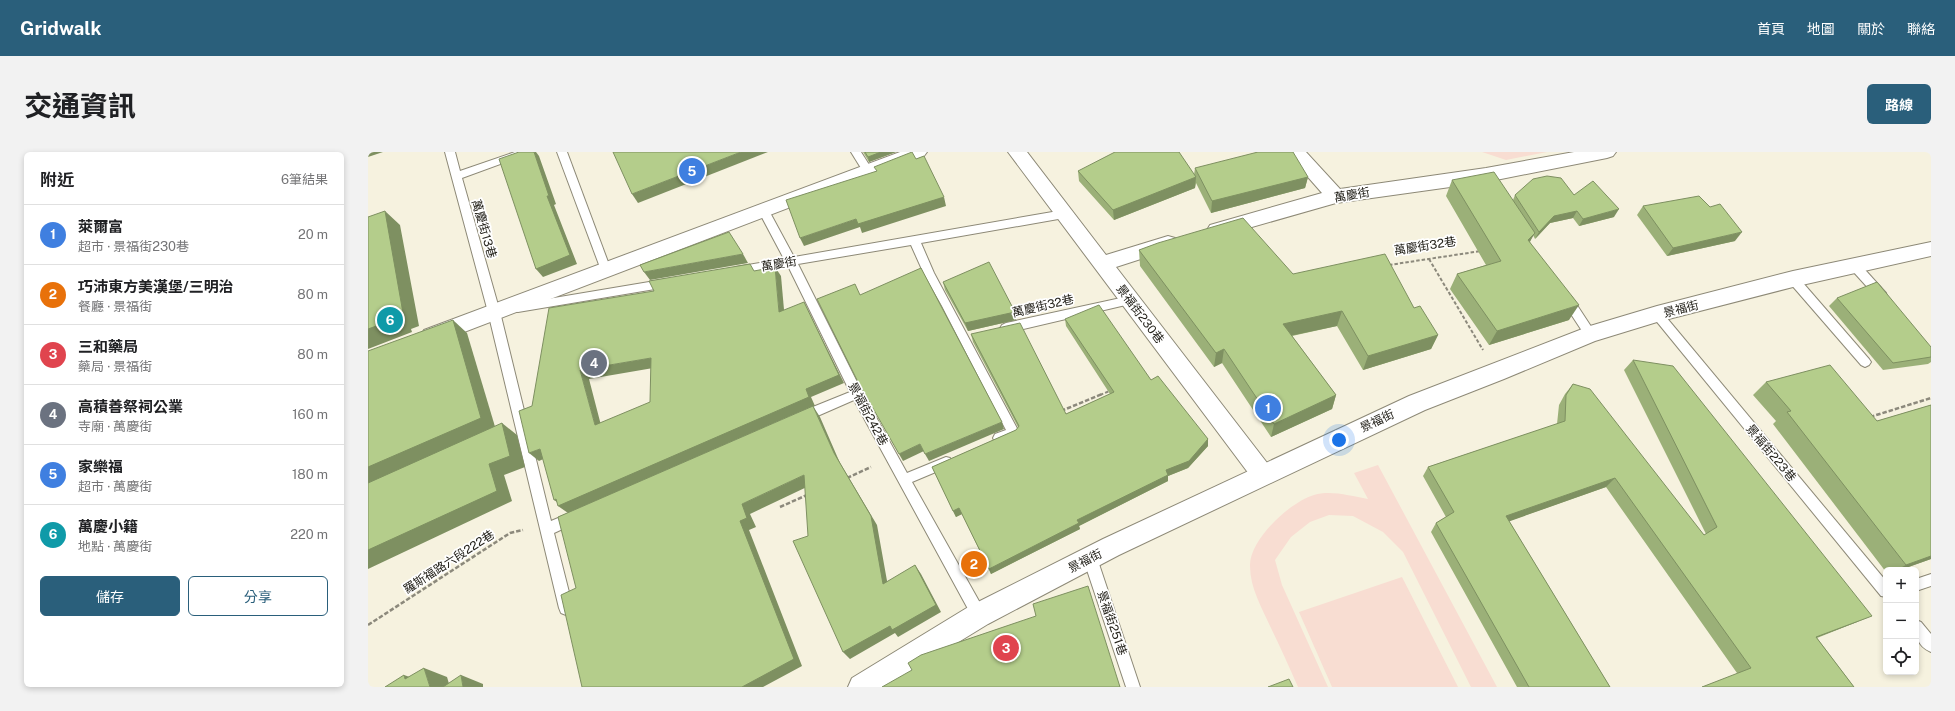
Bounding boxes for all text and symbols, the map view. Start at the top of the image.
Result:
text: Gridwalk [20,17,101,39]
text: 首頁 [1757,21,1785,37]
text: 地圖 [1807,21,1835,37]
text: 關於 [1857,21,1885,37]
text: 聯絡 [1907,21,1935,37]
button: 路線 [1867,84,1931,124]
text: 交通資訊 [24,89,136,122]
pin: 5 [679,156,705,186]
text: 附近 [40,170,74,190]
text: 6筆結果 [281,172,328,187]
street label: 萬慶街 [1333,185,1371,205]
street label: 萬慶街13巷 [469,198,499,260]
text: 萊爾富 [78,218,123,235]
text: 1 [50,227,56,242]
text: 20 m [298,227,328,242]
street label: 萬慶街32巷 [1393,234,1457,258]
text: 超市 · 景福街230巷 [78,239,189,254]
street label: 萬慶街 [760,254,798,274]
text: 巧沛東方美漢堡/三明治 [78,278,234,295]
street label: 景福街230巷 [1113,282,1167,346]
text: 2 [49,287,57,302]
text: 80 m [297,287,328,302]
street label: 萬慶街32巷 [1011,292,1075,320]
street label: 景福街 [1662,298,1700,320]
text: 餐廳 · 景福街 [78,299,152,314]
pin: 6 [377,305,403,335]
text: 三和藥局 [78,338,138,355]
text: 3 [49,347,57,362]
text: 80 m [297,347,328,362]
pin: 4 [581,348,607,378]
text: 藥局 · 景福街 [78,359,152,374]
street label: 景福街242巷 [845,380,891,448]
pin: 1 [1255,393,1281,423]
text: 高積善祭祠公業 [78,398,183,415]
text: 4 [49,407,57,422]
text: 160 m [292,407,328,422]
street label: 景福街 [1358,407,1396,435]
text: 寺廟 · 萬慶街 [78,419,152,434]
street label: 景福街223巷 [1743,422,1799,484]
your location [1329,430,1349,450]
text: 家樂福 [78,458,123,475]
text: 5 [49,467,57,482]
text: 180 m [292,467,328,482]
text: 超市 · 萬慶街 [78,479,152,494]
text: 萬慶小籍 [78,518,138,535]
text: 6 [49,527,57,542]
text: 220 m [290,527,328,542]
street label: 羅斯福路六段222巷 [401,527,497,597]
text: 地點 · 萬慶街 [78,539,152,554]
street label: 景福街 [1066,547,1104,575]
pin: 2 [961,549,987,579]
map controls [1883,567,1919,675]
button: + [1883,567,1919,603]
button: 儲存 [40,576,180,616]
button: 分享 [188,576,328,616]
street label: 景福街251巷 [1094,589,1130,657]
button: − [1883,603,1919,639]
pin: 3 [993,633,1019,663]
button: locate [1883,639,1919,675]

